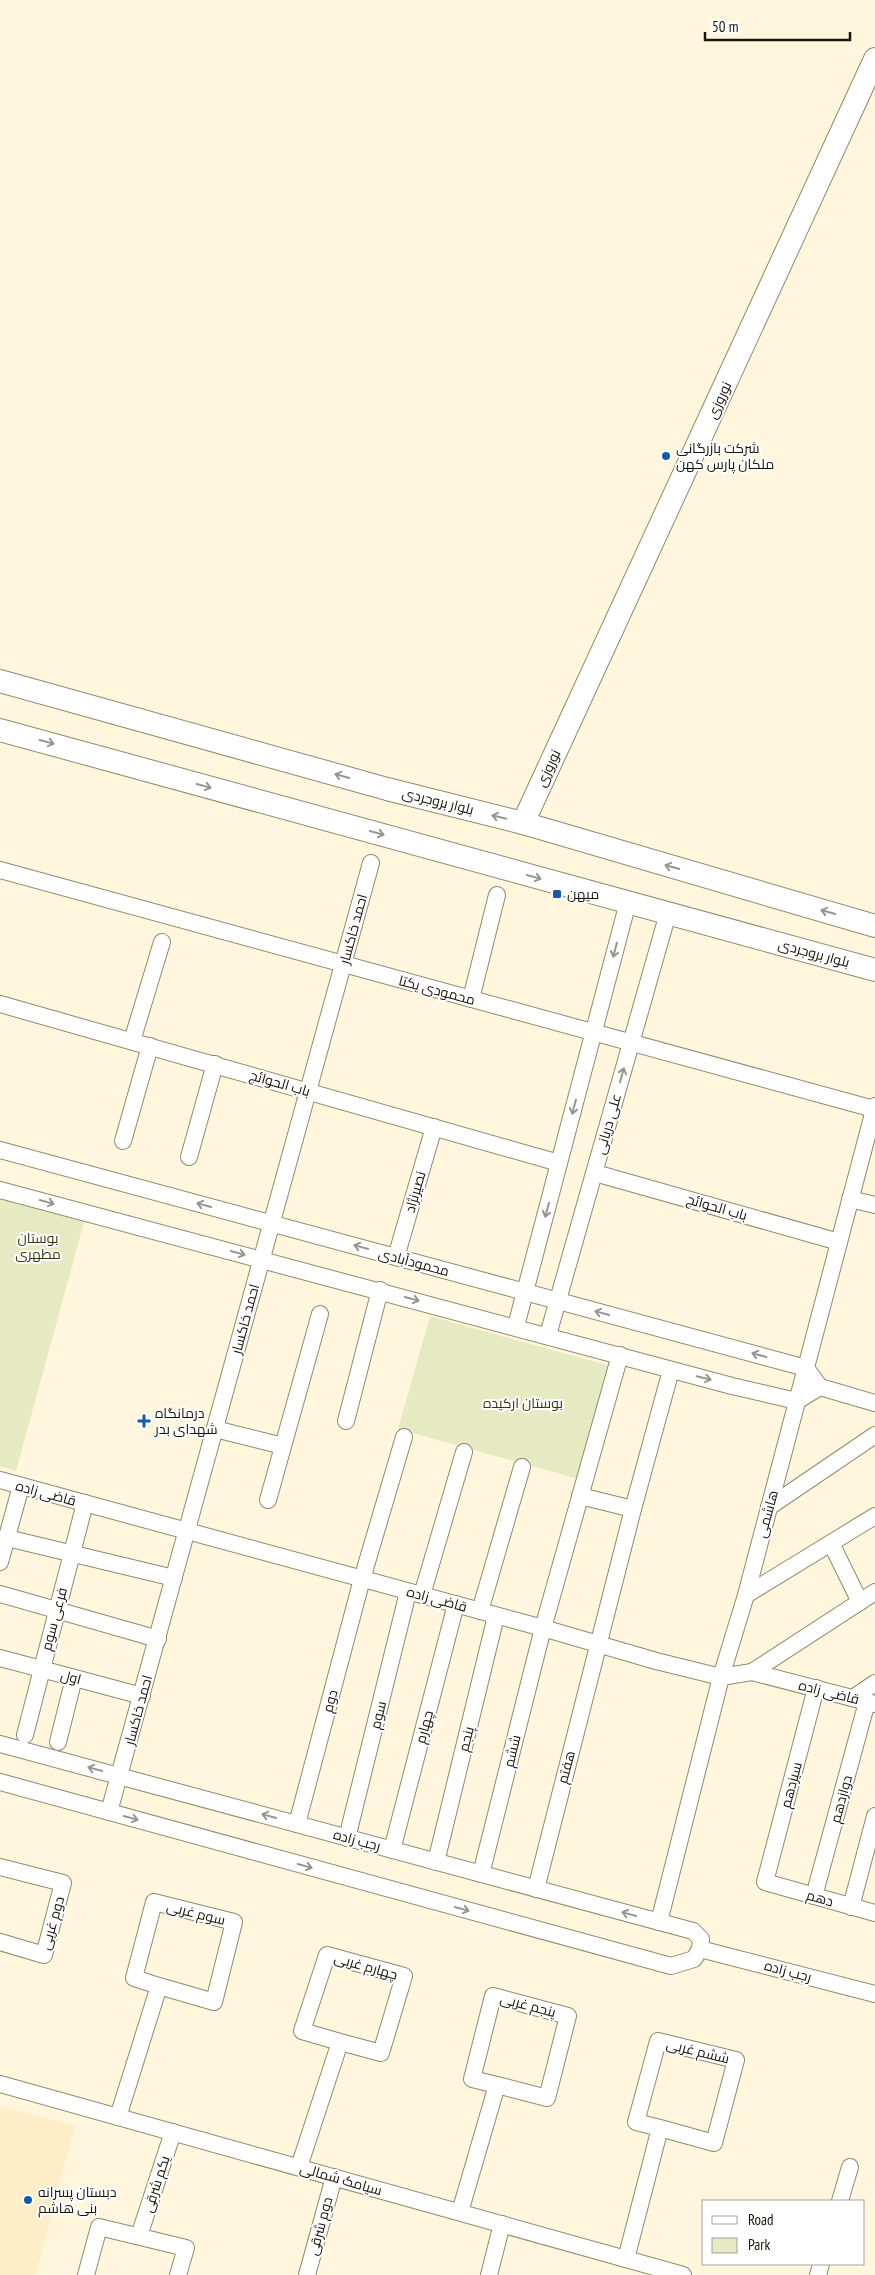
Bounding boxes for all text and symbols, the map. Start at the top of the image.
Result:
scale bar [705,10,850,42]
text: 50 m [712,17,738,36]
street label: نوروزی [703,378,735,422]
place label: شرکت بازرگانی ملکان پارس کهن [676,439,774,474]
marker: شرکت بازرگانی ملکان پارس کهن [660,450,672,462]
one-way arrow [39,738,55,748]
street label: نوروزی [532,746,564,790]
one-way arrow [334,771,350,780]
one-way arrow [195,781,211,791]
street label: بلوار بروجردی [400,783,476,819]
one-way arrow [492,812,508,821]
one-way arrow [369,829,385,839]
one-way arrow [665,861,681,871]
one-way arrow [525,872,541,882]
place label: میهن [567,885,599,903]
marker: میهن [551,888,563,900]
street label: احمد خاکسار [335,892,371,967]
one-way arrow [821,907,837,917]
street label: بلوار بروجردی [776,935,852,971]
one-way arrow [610,941,619,957]
street label: محمودی یکتا [397,971,477,1009]
street label: باب الحوائج [248,1066,312,1100]
one-way arrow [618,1068,628,1084]
street label: علی دریانی [591,1092,625,1156]
one-way arrow [569,1098,578,1114]
street label: نصیرنژاد [400,1169,430,1215]
street label: باب الحوائج [685,1190,749,1224]
one-way arrow [39,1198,55,1208]
one-way arrow [196,1200,212,1209]
one-way arrow [541,1201,551,1217]
park label: بوستان مطهری [15,1229,61,1263]
one-way arrow [353,1242,369,1252]
street label: محمودآبادی [377,1244,451,1280]
one-way arrow [230,1249,246,1258]
street label: احمد خاکسار [227,1282,263,1357]
one-way arrow [404,1295,420,1304]
one-way arrow [594,1307,610,1317]
one-way arrow [751,1350,767,1360]
one-way arrow [695,1374,711,1384]
park label: بوستان ارکیده [483,1394,563,1412]
place label: درمانگاه شهدای بدر [154,1404,218,1438]
marker: درمانگاه شهدای بدر [137,1414,151,1428]
street label: قاضی زاده [14,1476,78,1510]
street label: هاشمی [752,1488,782,1540]
street label: قاضی زاده [405,1582,469,1616]
street label: فرعی سوم [37,1585,72,1653]
street label: اول [59,1666,83,1688]
street label: احمد خاکسار [120,1673,156,1748]
street label: قاضی زاده [797,1676,861,1708]
street label: دوم [318,1687,343,1715]
street label: سوم [366,1699,391,1731]
street label: چهارم [411,1708,438,1746]
street label: پنجم [454,1724,479,1754]
street label: ششم [499,1733,526,1769]
street label: هفتم [553,1749,580,1786]
street label: سیزدهم [776,1760,807,1810]
one-way arrow [88,1764,104,1774]
street label: دوازدهم [826,1773,857,1825]
one-way arrow [262,1811,278,1821]
one-way arrow [123,1814,139,1824]
street label: رجب زاده [331,1825,383,1855]
one-way arrow [297,1862,313,1871]
street label: دهم [804,1886,836,1911]
street label: دوم غربی [36,1894,69,1952]
street label: سوم غربی [164,1897,227,1930]
one-way arrow [453,1904,469,1914]
one-way arrow [621,1909,637,1918]
street label: چهارم غربی [332,1948,400,1985]
street label: رجب زاده [762,1956,814,1986]
street label: پنجم غربی [498,1989,558,2022]
street label: ششم غربی [664,2034,731,2068]
street label: یکم شرقی [138,2153,175,2215]
street label: سیامک شمالی [298,2159,384,2199]
place label: دبستان پسرانه بنی هاشم [38,2183,116,2218]
marker: دبستان پسرانه بنی هاشم [22,2194,34,2206]
street label: دوم شرقی [304,2195,337,2257]
legend [702,2200,865,2265]
text: Road [748,2210,774,2229]
text: Park [748,2235,770,2254]

